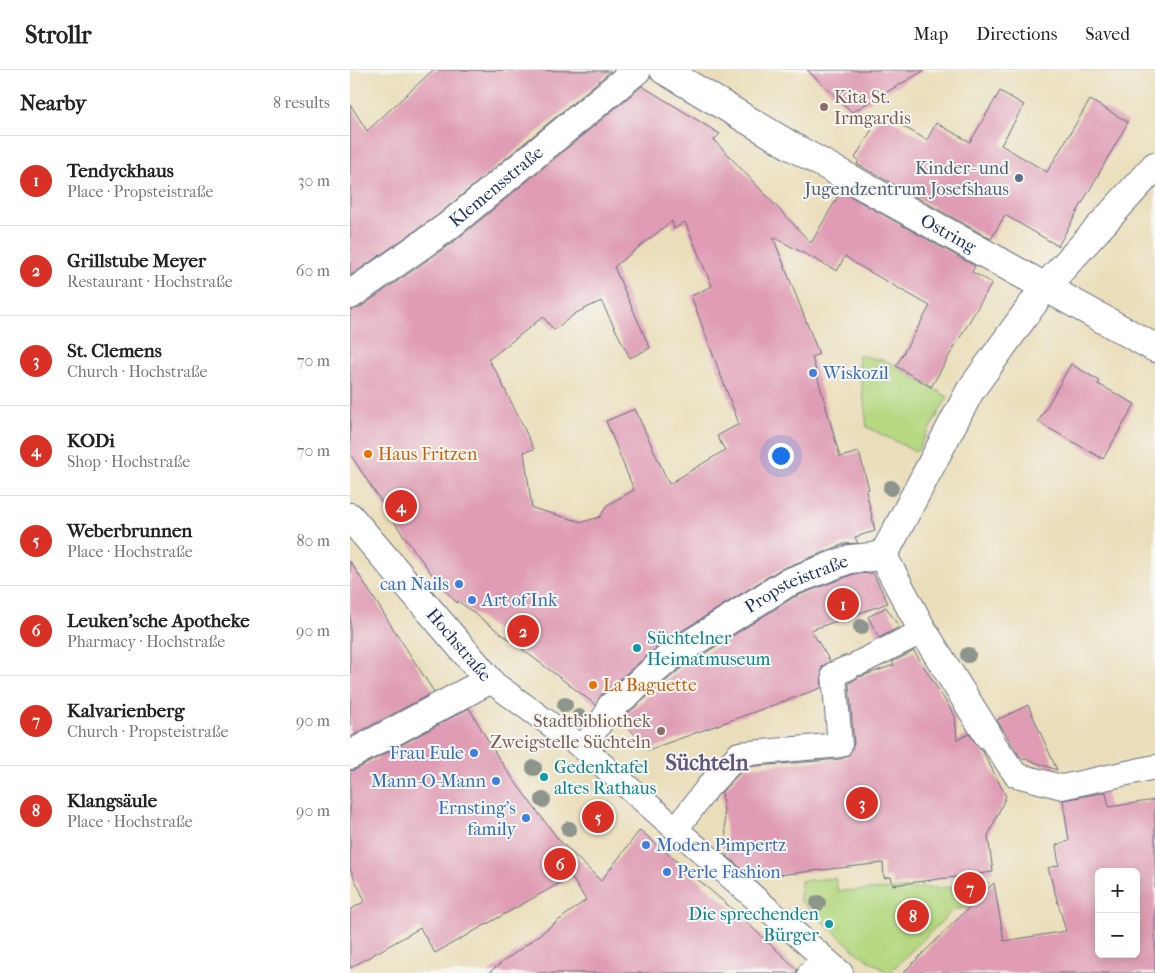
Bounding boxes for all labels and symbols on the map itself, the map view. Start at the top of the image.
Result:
place label: Kita St. Irmgardis [834,87,911,129]
marker: Kita St. Irmgardis [818,101,830,113]
street label: Klemensstraße [445,142,548,232]
place label: Kinder- und Jugendzentrum Josefshaus [803,158,1009,200]
marker: Kinder- und Jugendzentrum Josefshaus [1013,172,1025,184]
street label: Ostring [917,210,980,258]
place label: Wiskozil [822,363,889,384]
marker: Wiskozil [807,367,819,379]
your location [768,443,794,469]
place label: Haus Fritzen [378,444,478,465]
marker: Haus Fritzen [362,448,374,460]
pin: 4 [385,487,417,525]
street label: Propsteistraße [741,551,851,618]
place label: can Nails [380,574,449,595]
marker: can Nails [453,578,465,590]
pin: 1 [827,585,859,623]
place label: Art of Ink [481,590,558,611]
marker: Art of Ink [466,594,478,606]
street label: Hochstraße [422,604,496,686]
pin: 2 [507,612,539,650]
place label: Süchtelner Heimatmuseum [647,628,771,670]
marker: Süchtelner Heimatmuseum [631,642,643,654]
place label: La Baguette [603,675,697,696]
marker: La Baguette [587,679,599,691]
place label: Stadtbibliothek Zweigstelle Süchteln [490,711,652,753]
marker: Stadtbibliothek Zweigstelle Süchteln [655,725,667,737]
place label: Frau Eule [389,743,464,764]
marker: Frau Eule [468,747,480,759]
district label: Süchteln [666,750,749,776]
place label: Gedenktafel altes Rathaus [554,757,657,799]
place label: Mann-O-Mann [371,771,487,792]
marker: Gedenktafel altes Rathaus [538,771,550,783]
marker: Mann-O-Mann [490,775,502,787]
pin: 3 [846,784,878,822]
place label: Ernsting's family [438,798,517,840]
pin: 5 [582,798,614,836]
marker: Ernsting's family [520,812,532,824]
place label: Moden Pimpertz [656,835,786,856]
marker: Moden Pimpertz [640,839,652,851]
pin: 6 [544,845,576,883]
place label: Perle Fashion [677,862,781,883]
marker: Perle Fashion [661,866,673,878]
pin: 7 [954,869,986,907]
pin: 8 [897,897,929,935]
place label: Die sprechenden Bürger [688,904,820,946]
marker: Die sprechenden Bürger [823,918,835,930]

